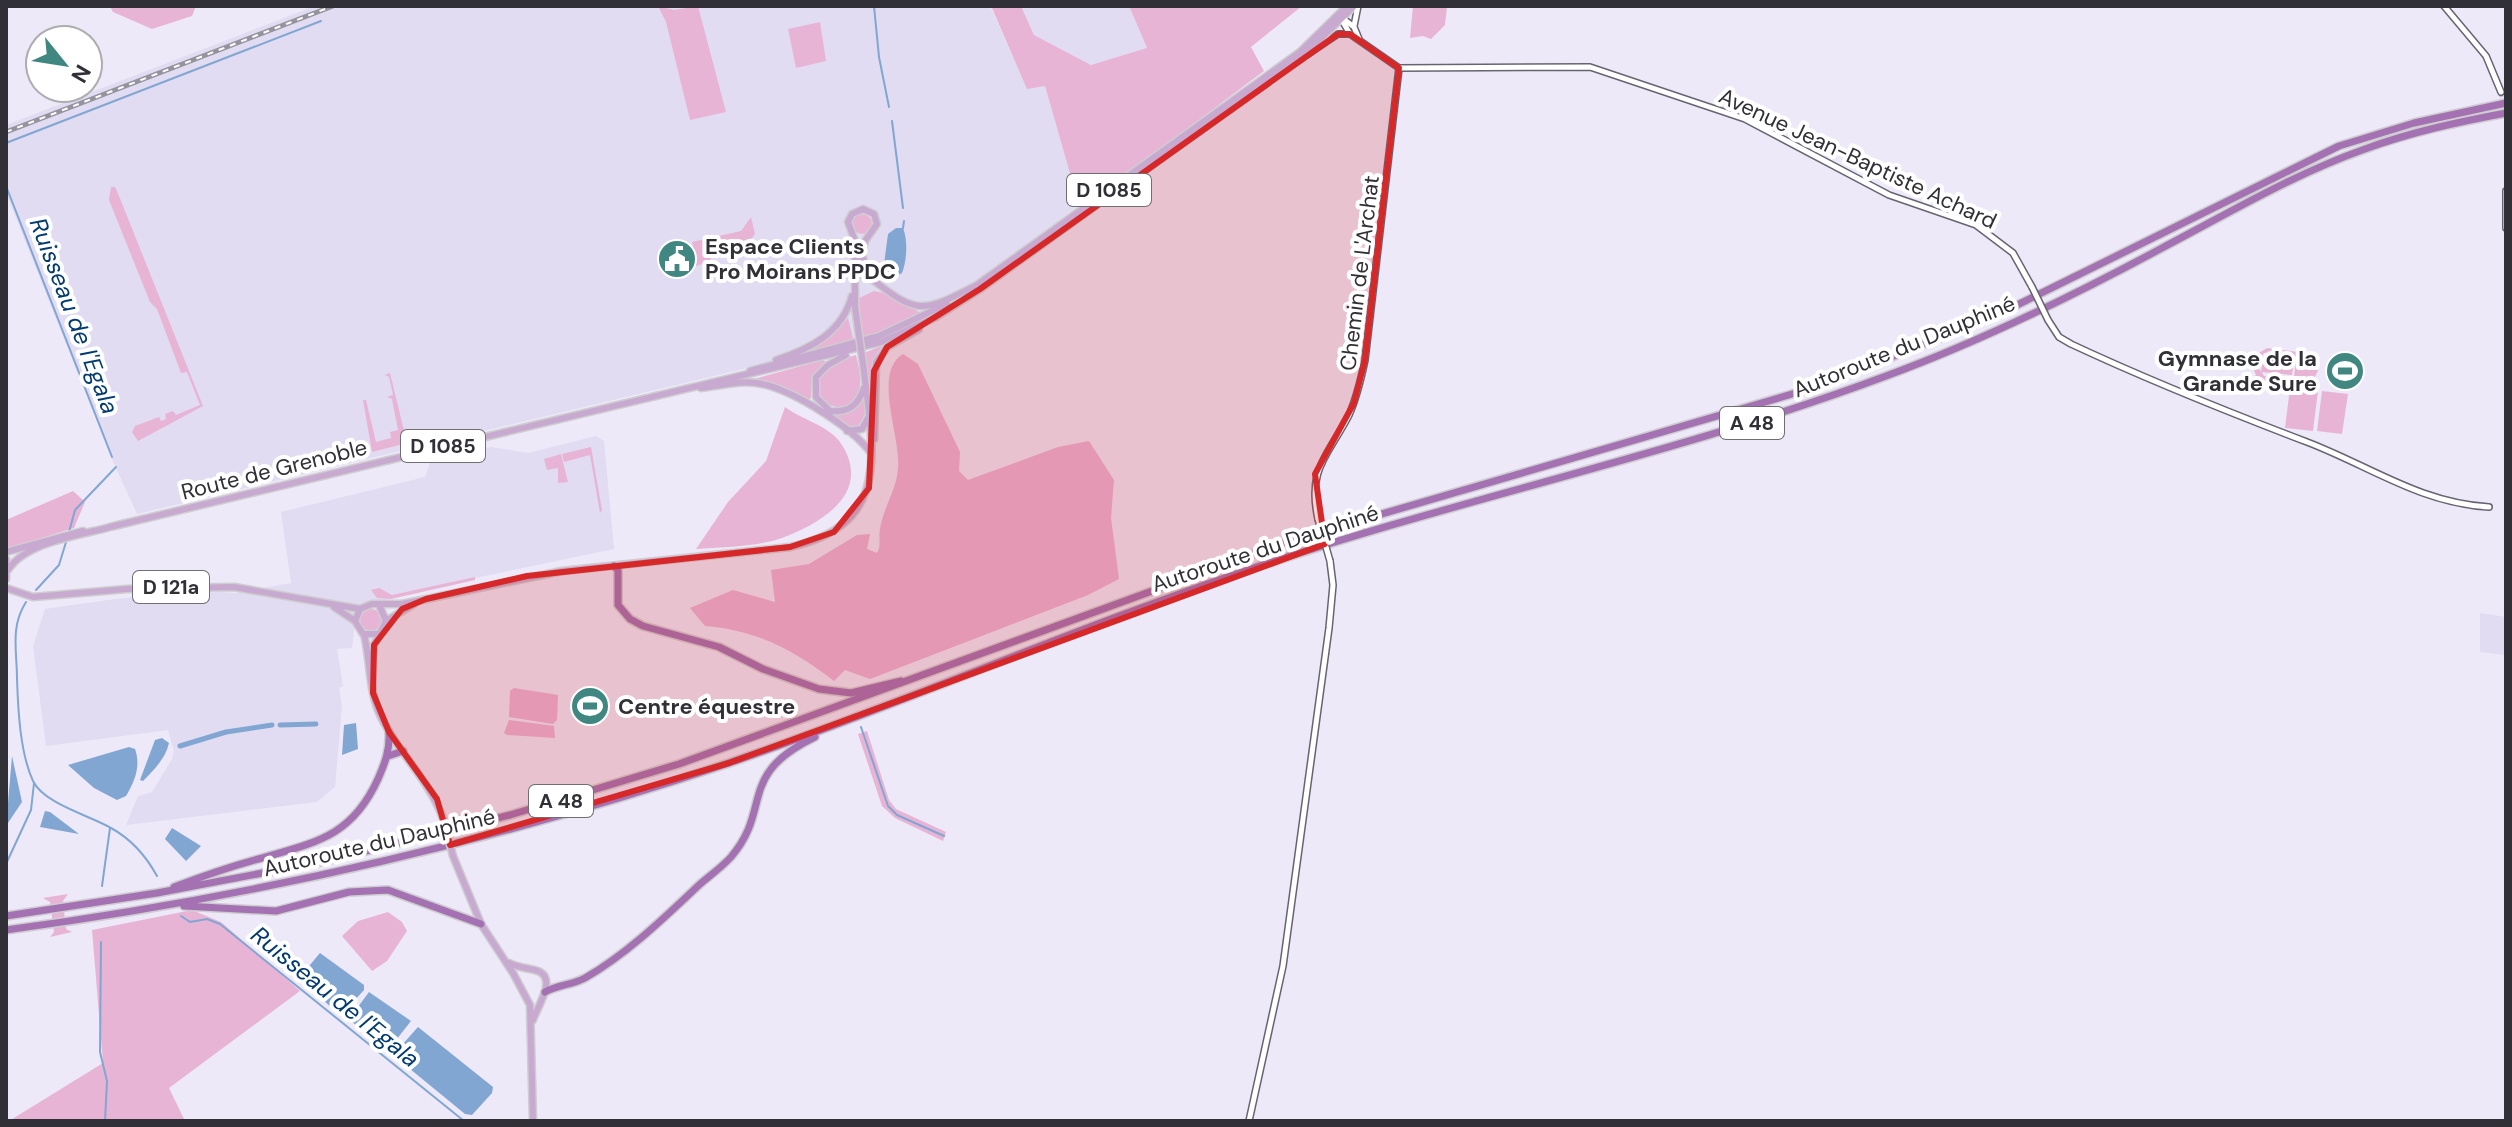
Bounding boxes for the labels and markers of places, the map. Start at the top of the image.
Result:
place label: Espace Clients Pro Moirans PPDC [705,232,896,286]
public building icon: Espace Clients Pro Moirans PPDC [656,238,698,280]
place label: Gymnase de la Grande Sure [2158,344,2317,398]
sports icon: Gymnase de la Grande Sure [2324,350,2366,392]
sports icon: Centre équestre [569,685,611,727]
place label: Centre équestre [618,692,795,721]

